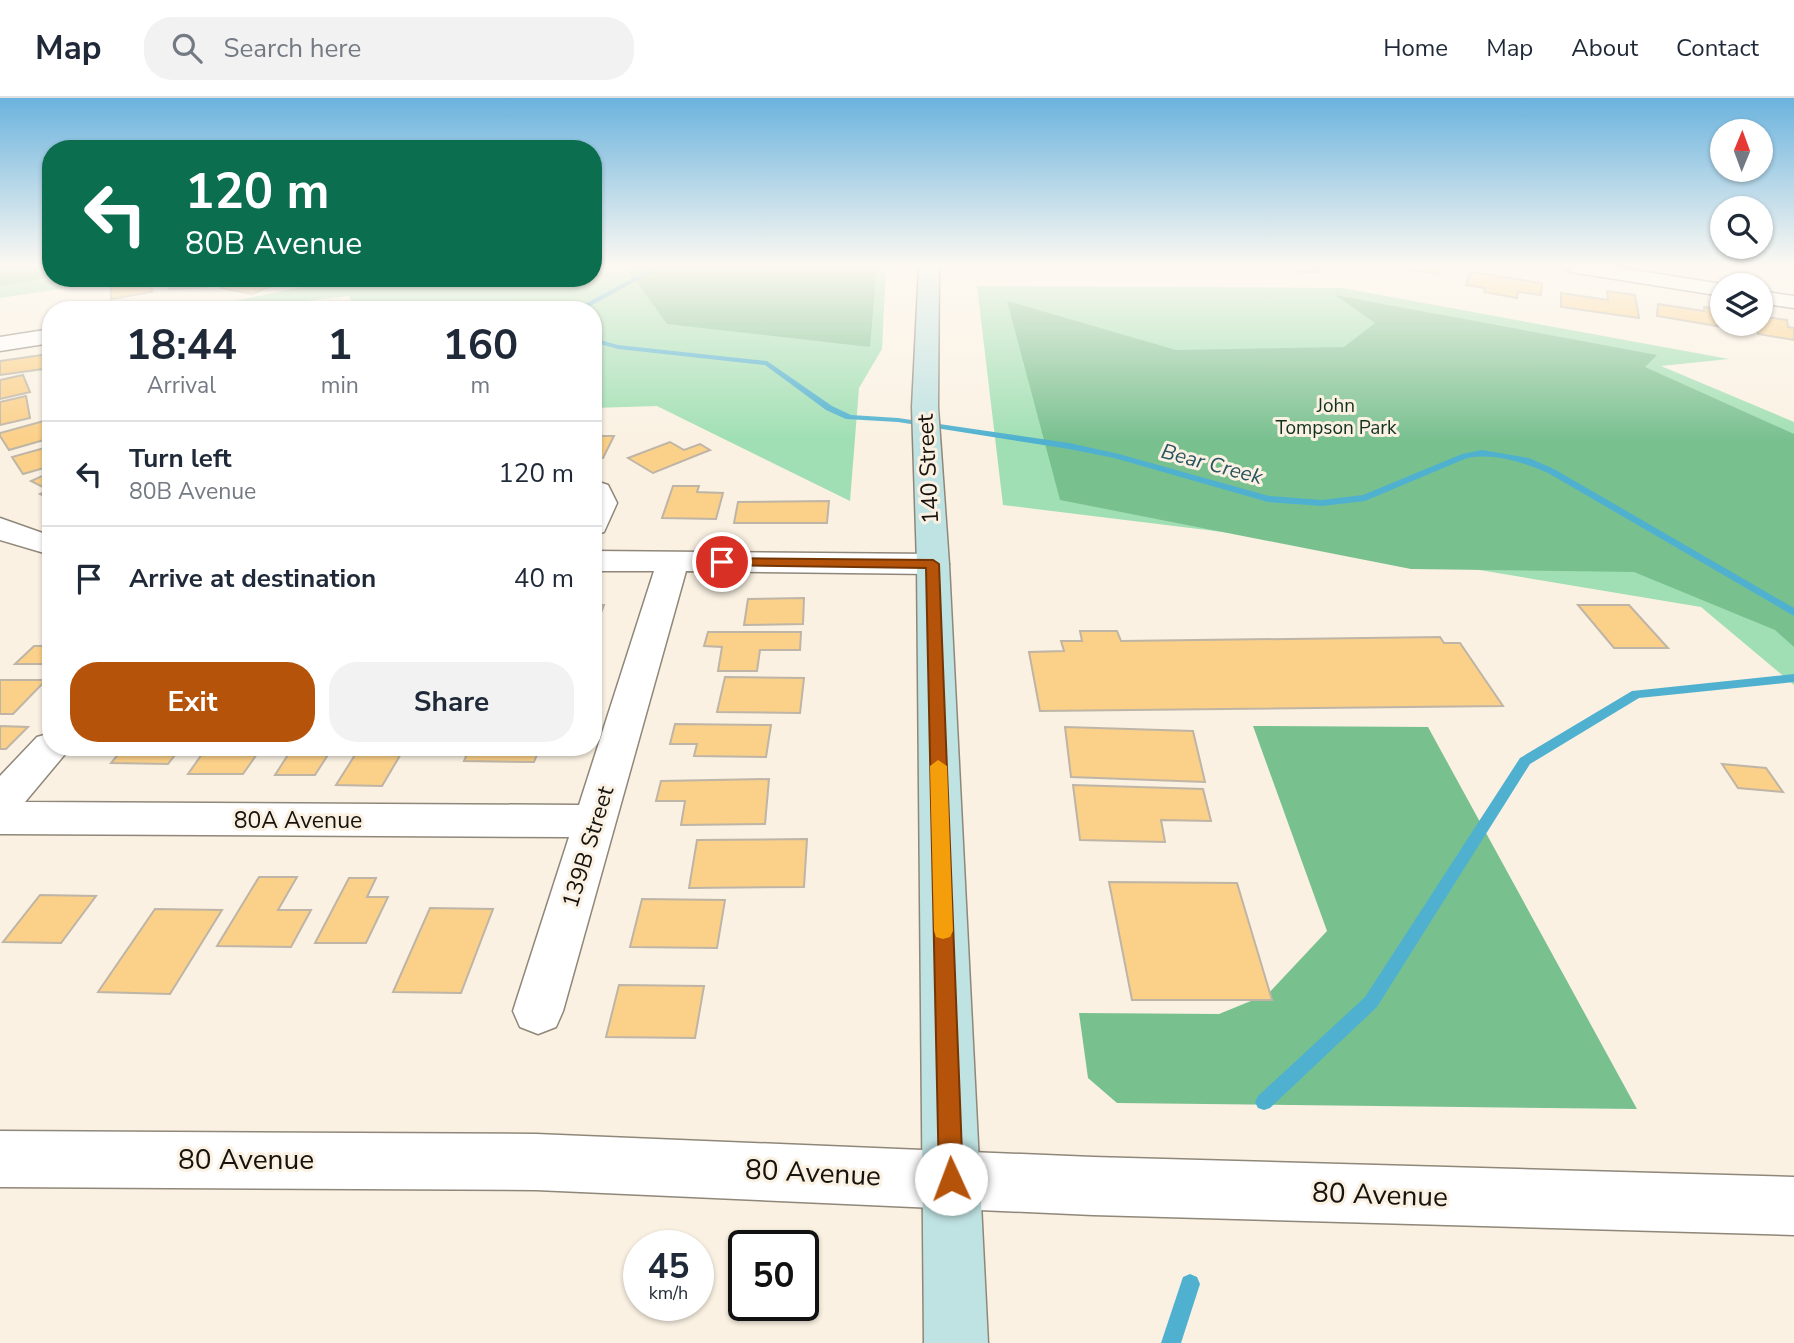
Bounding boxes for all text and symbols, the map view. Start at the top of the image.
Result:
search box [144,17,634,80]
text: Map [35,26,102,71]
icon: search [168,29,206,67]
text: Search here [224,31,361,66]
text: Home [1383,32,1448,64]
text: Map [1486,32,1533,64]
text: About [1571,32,1638,64]
text: Contact [1676,32,1759,64]
north arrow [1710,119,1773,182]
map controls [1710,119,1773,336]
text: 120 m [185,158,329,225]
icon: left [70,168,161,259]
button: search [1710,196,1773,259]
text: 80B Avenue [185,222,362,265]
button: layers [1710,273,1773,336]
text: 18:44 [126,317,237,374]
text: 1 [327,317,352,374]
text: 160 [443,317,518,374]
text: Arrival [147,370,216,401]
text: min [321,370,359,401]
text: m [471,370,490,401]
park label: John Tompson Park [1275,393,1397,441]
street label: 140 Street [910,412,946,525]
water label: Bear Creek [1158,437,1266,491]
text: Turn left [129,441,232,476]
icon: left [70,455,108,493]
text: 120 m [498,456,574,491]
text: 80B Avenue [129,476,256,507]
pin [692,532,752,592]
icon: arrive [703,543,741,581]
icon: arrive [70,560,108,598]
text: Arrive at destination [129,561,376,596]
text: 40 m [514,561,574,596]
button: Exit [70,662,315,742]
button: Share [329,662,574,742]
street label: 139B Street [555,782,621,912]
street label: 80A Avenue [234,805,362,836]
street label: 80 Avenue [178,1141,314,1179]
position arrow [914,1142,988,1216]
street label: 80 Avenue [744,1150,882,1196]
street label: 80 Avenue [1311,1174,1449,1216]
speed limit sign: 50 [728,1230,819,1321]
text: 45 [647,1243,690,1290]
text: km/h [649,1281,688,1305]

